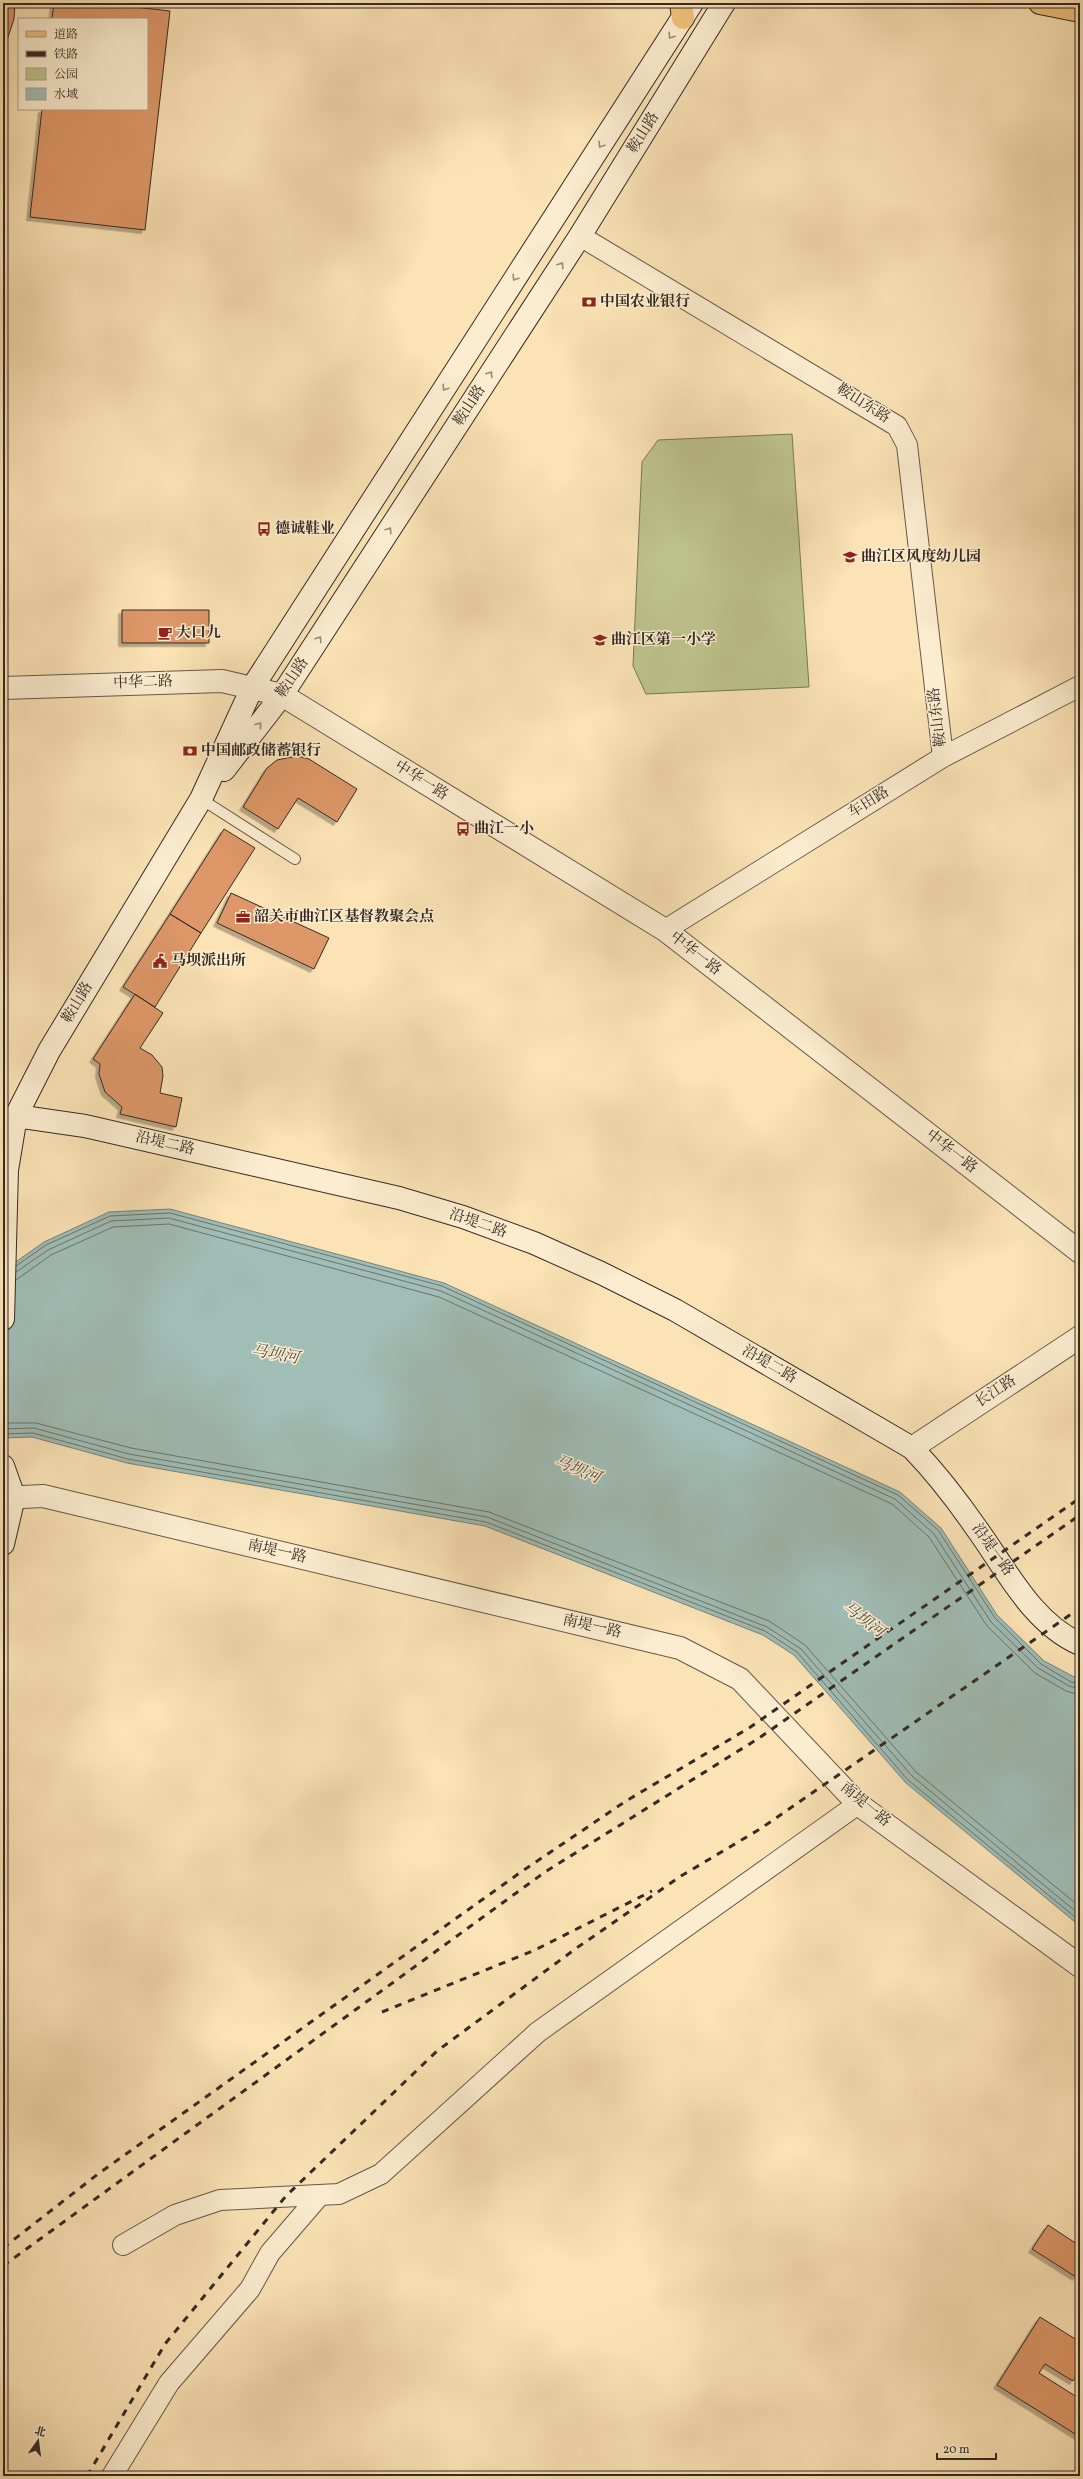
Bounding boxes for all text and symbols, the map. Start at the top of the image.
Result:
legend [18,18,148,110]
text: 道路 [54,27,78,43]
one-way arrow [668,32,676,39]
text: 铁路 [54,47,78,63]
text: 公园 [54,67,78,83]
text: 水域 [54,87,78,103]
street label: 鞍山路 [623,108,665,158]
one-way arrow [598,141,606,148]
one-way arrow [556,262,564,269]
one-way arrow [513,274,520,281]
place label: 中国农业银行 [600,292,690,313]
bank icon: 中国农业银行 [581,294,597,310]
one-way arrow [486,371,493,378]
street label: 鞍山东路 [832,379,894,429]
street label: 鞍山路 [449,381,491,431]
one-way arrow [443,383,450,390]
place label: 德诚鞋业 [275,519,335,540]
bus stop icon: 德诚鞋业 [256,521,272,537]
one-way arrow [385,527,392,534]
place label: 曲江区风度幼儿园 [861,547,981,568]
school or university icon: 曲江区风度幼儿园 [842,549,858,565]
place label: 大口九 [176,623,221,644]
cafe icon: 大口九 [157,625,173,641]
place label: 曲江区第一小学 [611,630,716,651]
school or university icon: 曲江区第一小学 [592,632,608,648]
one-way arrow [314,636,322,643]
street label: 鞍山路 [272,653,314,703]
street label: 中华二路 [113,671,173,695]
street label: 鞍山东路 [924,686,952,748]
one-way arrow [255,722,262,729]
place label: 中国邮政储蓄银行 [201,741,321,762]
bank icon: 中国邮政储蓄银行 [182,743,198,759]
street label: 中华一路 [390,756,452,806]
street label: 车田路 [844,782,894,824]
place label: 曲江一小 [474,819,534,840]
bus stop icon: 曲江一小 [455,821,471,837]
place label: 韶关市曲江区基督教聚会点 [254,907,434,928]
office icon: 韶关市曲江区基督教聚会点 [235,909,251,925]
street label: 中华一路 [665,927,725,981]
place label: 马坝派出所 [171,951,246,972]
public building icon: 马坝派出所 [152,953,168,969]
street label: 鞍山路 [57,978,99,1028]
street label: 中华一路 [921,1125,981,1179]
street label: 沿堤二路 [133,1127,197,1161]
street label: 沿堤二路 [446,1204,510,1244]
water label: 马坝河 [249,1340,303,1371]
street label: 沿堤二路 [738,1341,800,1389]
street label: 长江路 [971,1371,1021,1413]
water label: 马坝河 [551,1451,606,1490]
street label: 沿堤一路 [966,1519,1018,1581]
street label: 南堤一路 [245,1535,309,1569]
water label: 马坝河 [837,1597,891,1645]
street label: 南堤一路 [560,1610,624,1644]
street label: 南堤一路 [835,1778,895,1832]
north arrow [18,2421,58,2461]
text: 北 [33,2424,47,2441]
scale bar [937,2435,996,2461]
text: 20 m [943,2442,970,2458]

